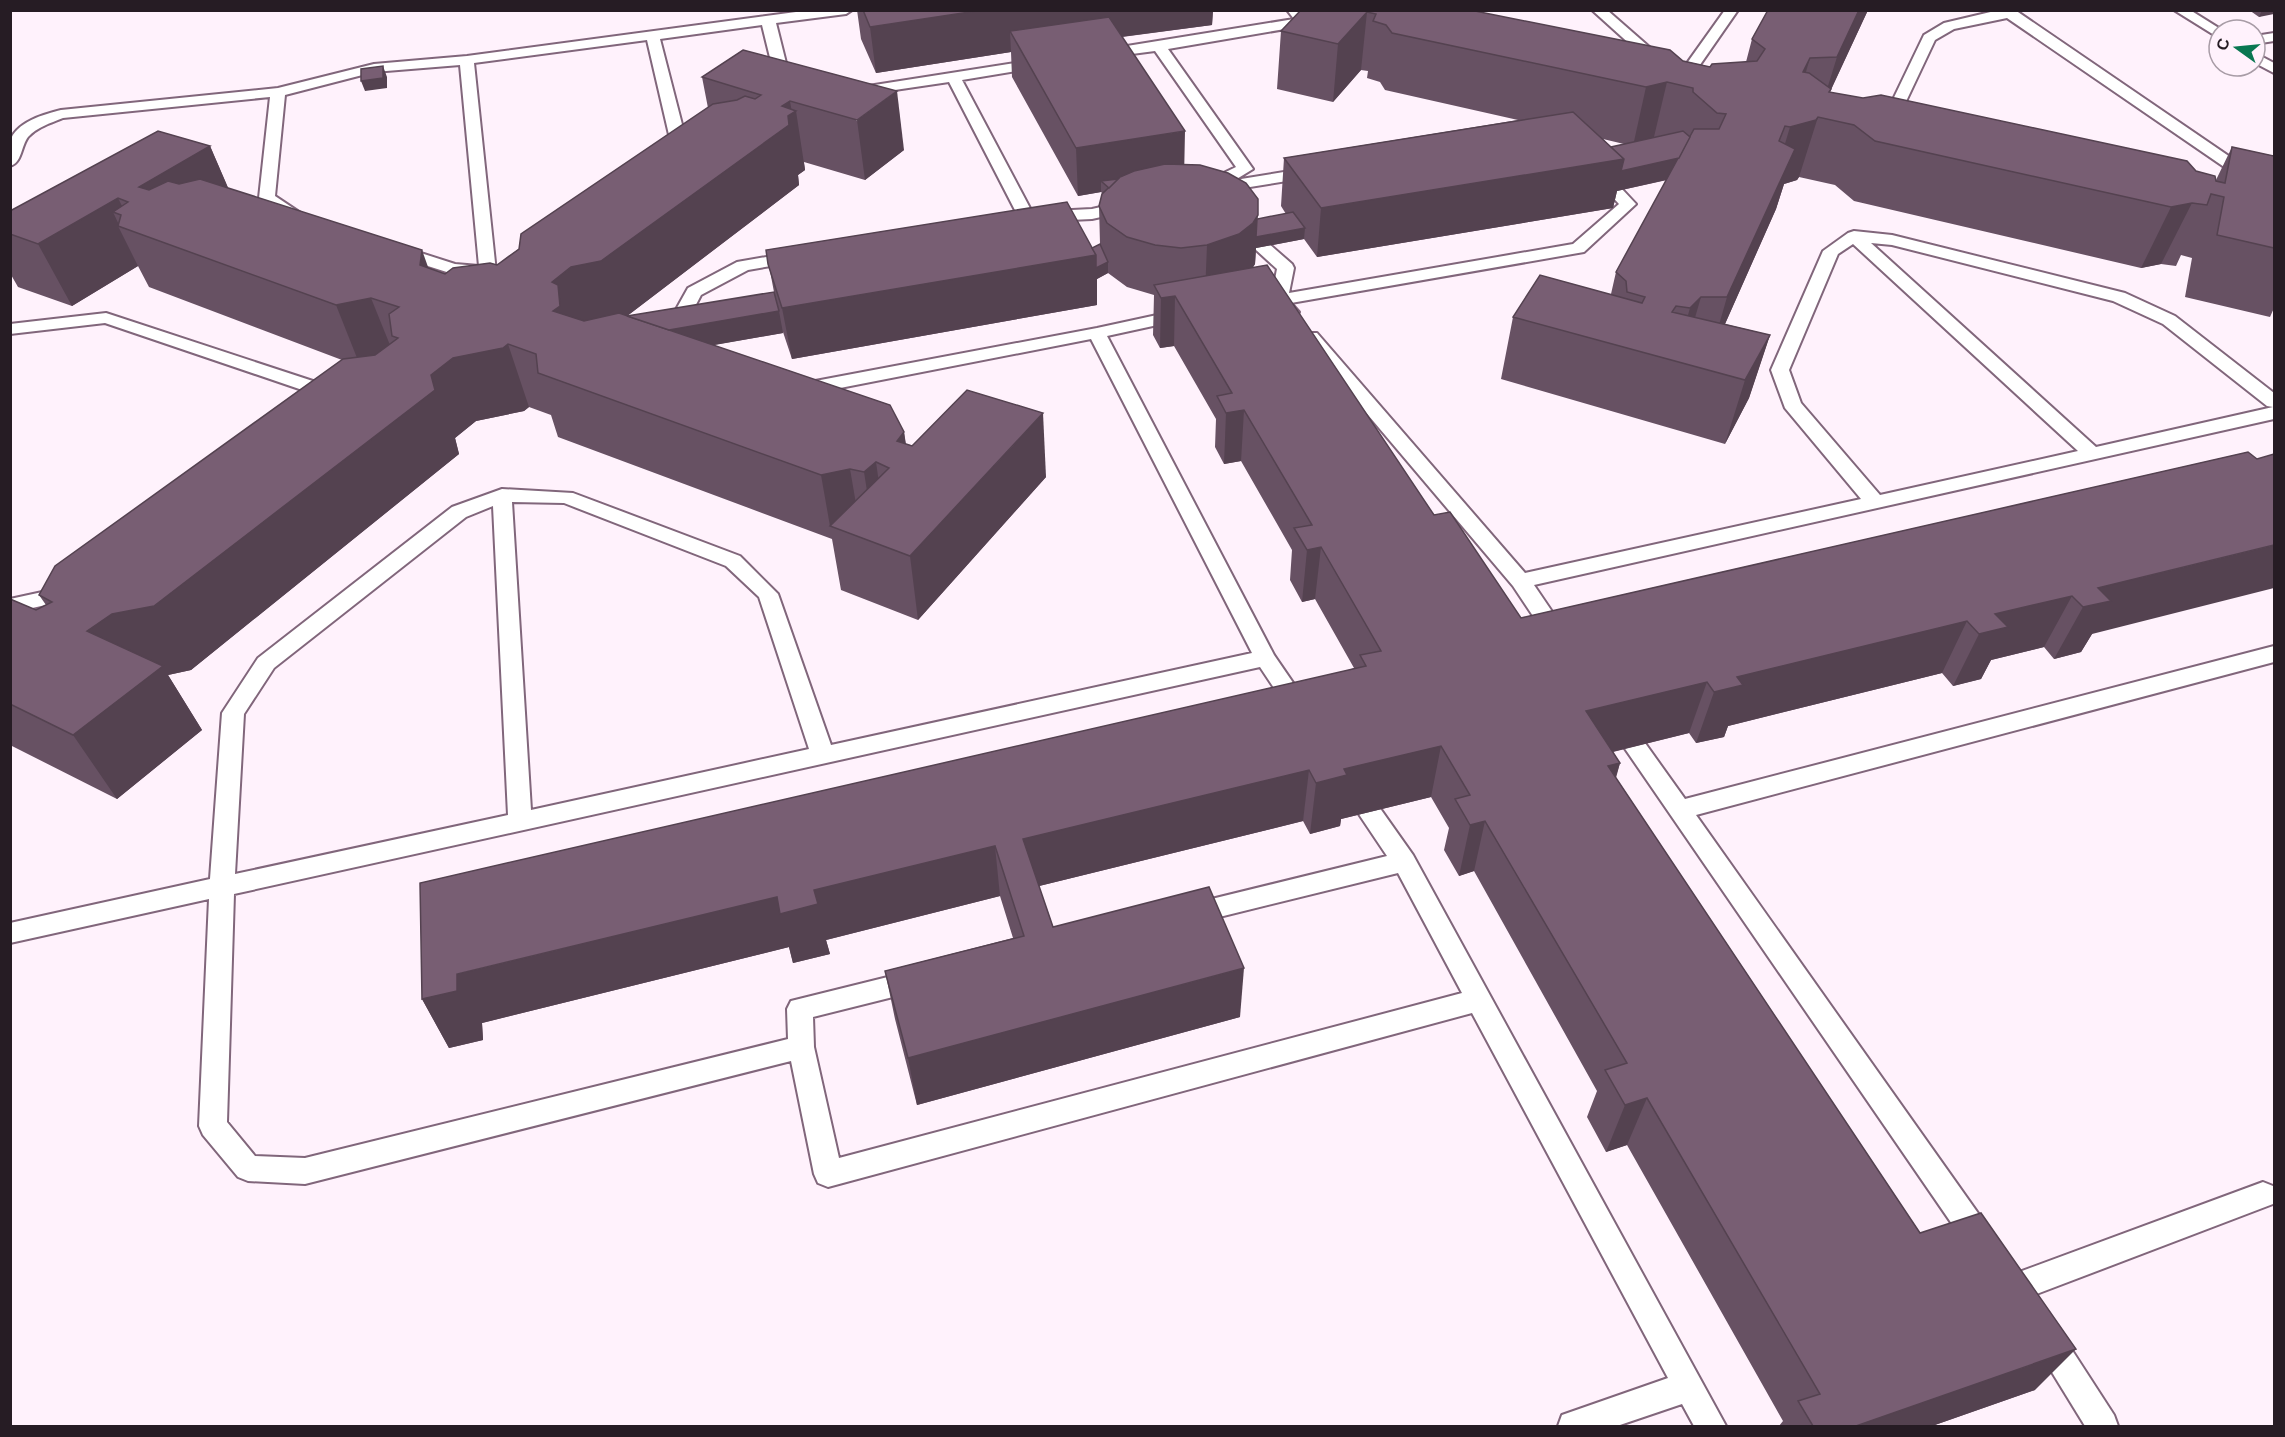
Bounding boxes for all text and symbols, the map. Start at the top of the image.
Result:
north arrow [2207,18,2267,78]
text: С [2211,36,2235,53]

